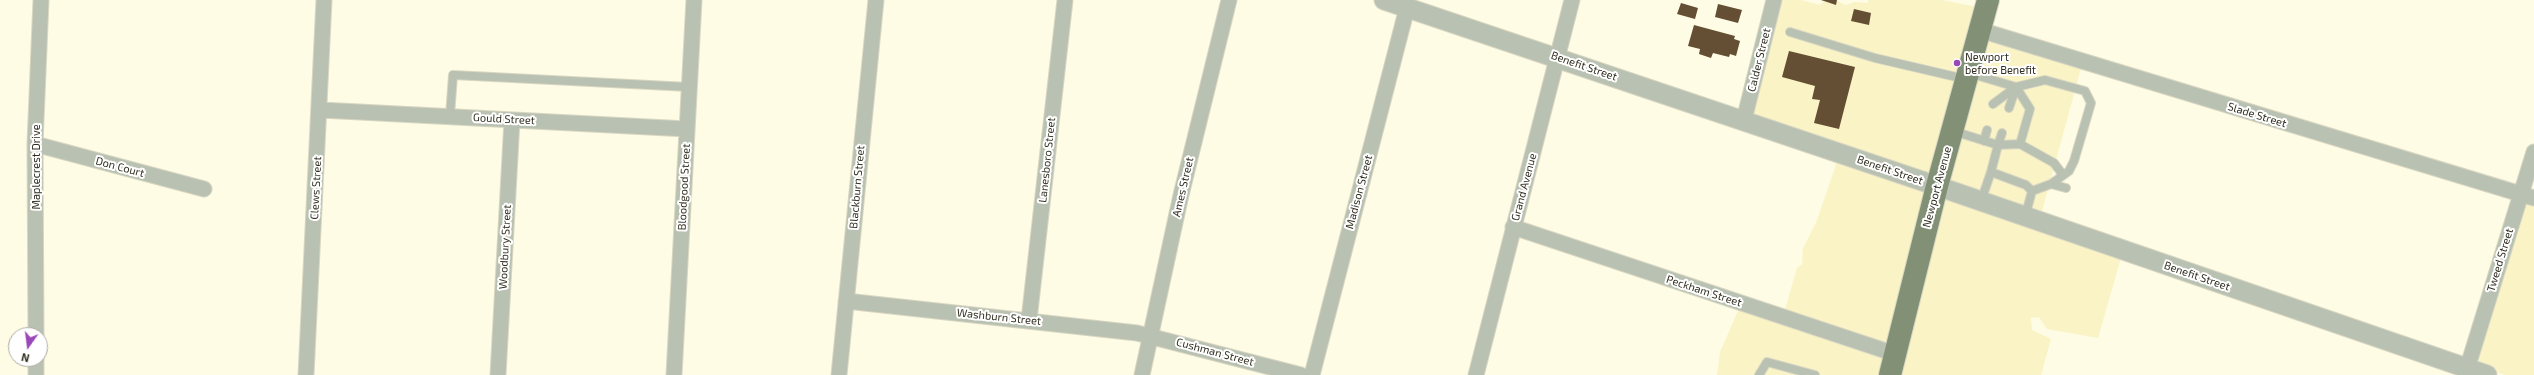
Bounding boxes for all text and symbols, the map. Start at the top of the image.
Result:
street label: Calder Street [1745,27,1773,93]
street label: Benefit Street [1549,49,1619,83]
place label: Newport before Benefit [1965,50,2036,76]
marker: Newport before Benefit [1952,58,1962,68]
street label: Slade Street [2226,100,2288,130]
street label: Gould Street [473,111,535,127]
street label: Lanesboro Street [1036,117,1058,203]
street label: Maplecrest Drive [29,124,43,210]
street label: Bloodgood Street [675,143,693,231]
street label: Blackburn Street [847,145,867,229]
street label: Newport Avenue [1920,145,1954,229]
street label: Grand Avenue [1509,152,1539,222]
street label: Benefit Street [1855,153,1925,187]
street label: Don Court [94,154,146,180]
street label: Madison Street [1343,154,1375,230]
street label: Clews Street [308,156,324,220]
street label: Ames Street [1170,156,1196,218]
street label: Woodbury Street [496,204,514,290]
street label: Tweed Street [2484,227,2516,293]
street label: Benefit Street [2162,259,2232,293]
street label: Peckham Street [1665,273,1743,309]
street label: Washburn Street [956,306,1042,328]
north arrow [8,327,48,367]
street label: Cushman Street [1175,335,1255,369]
text: N [20,351,31,365]

